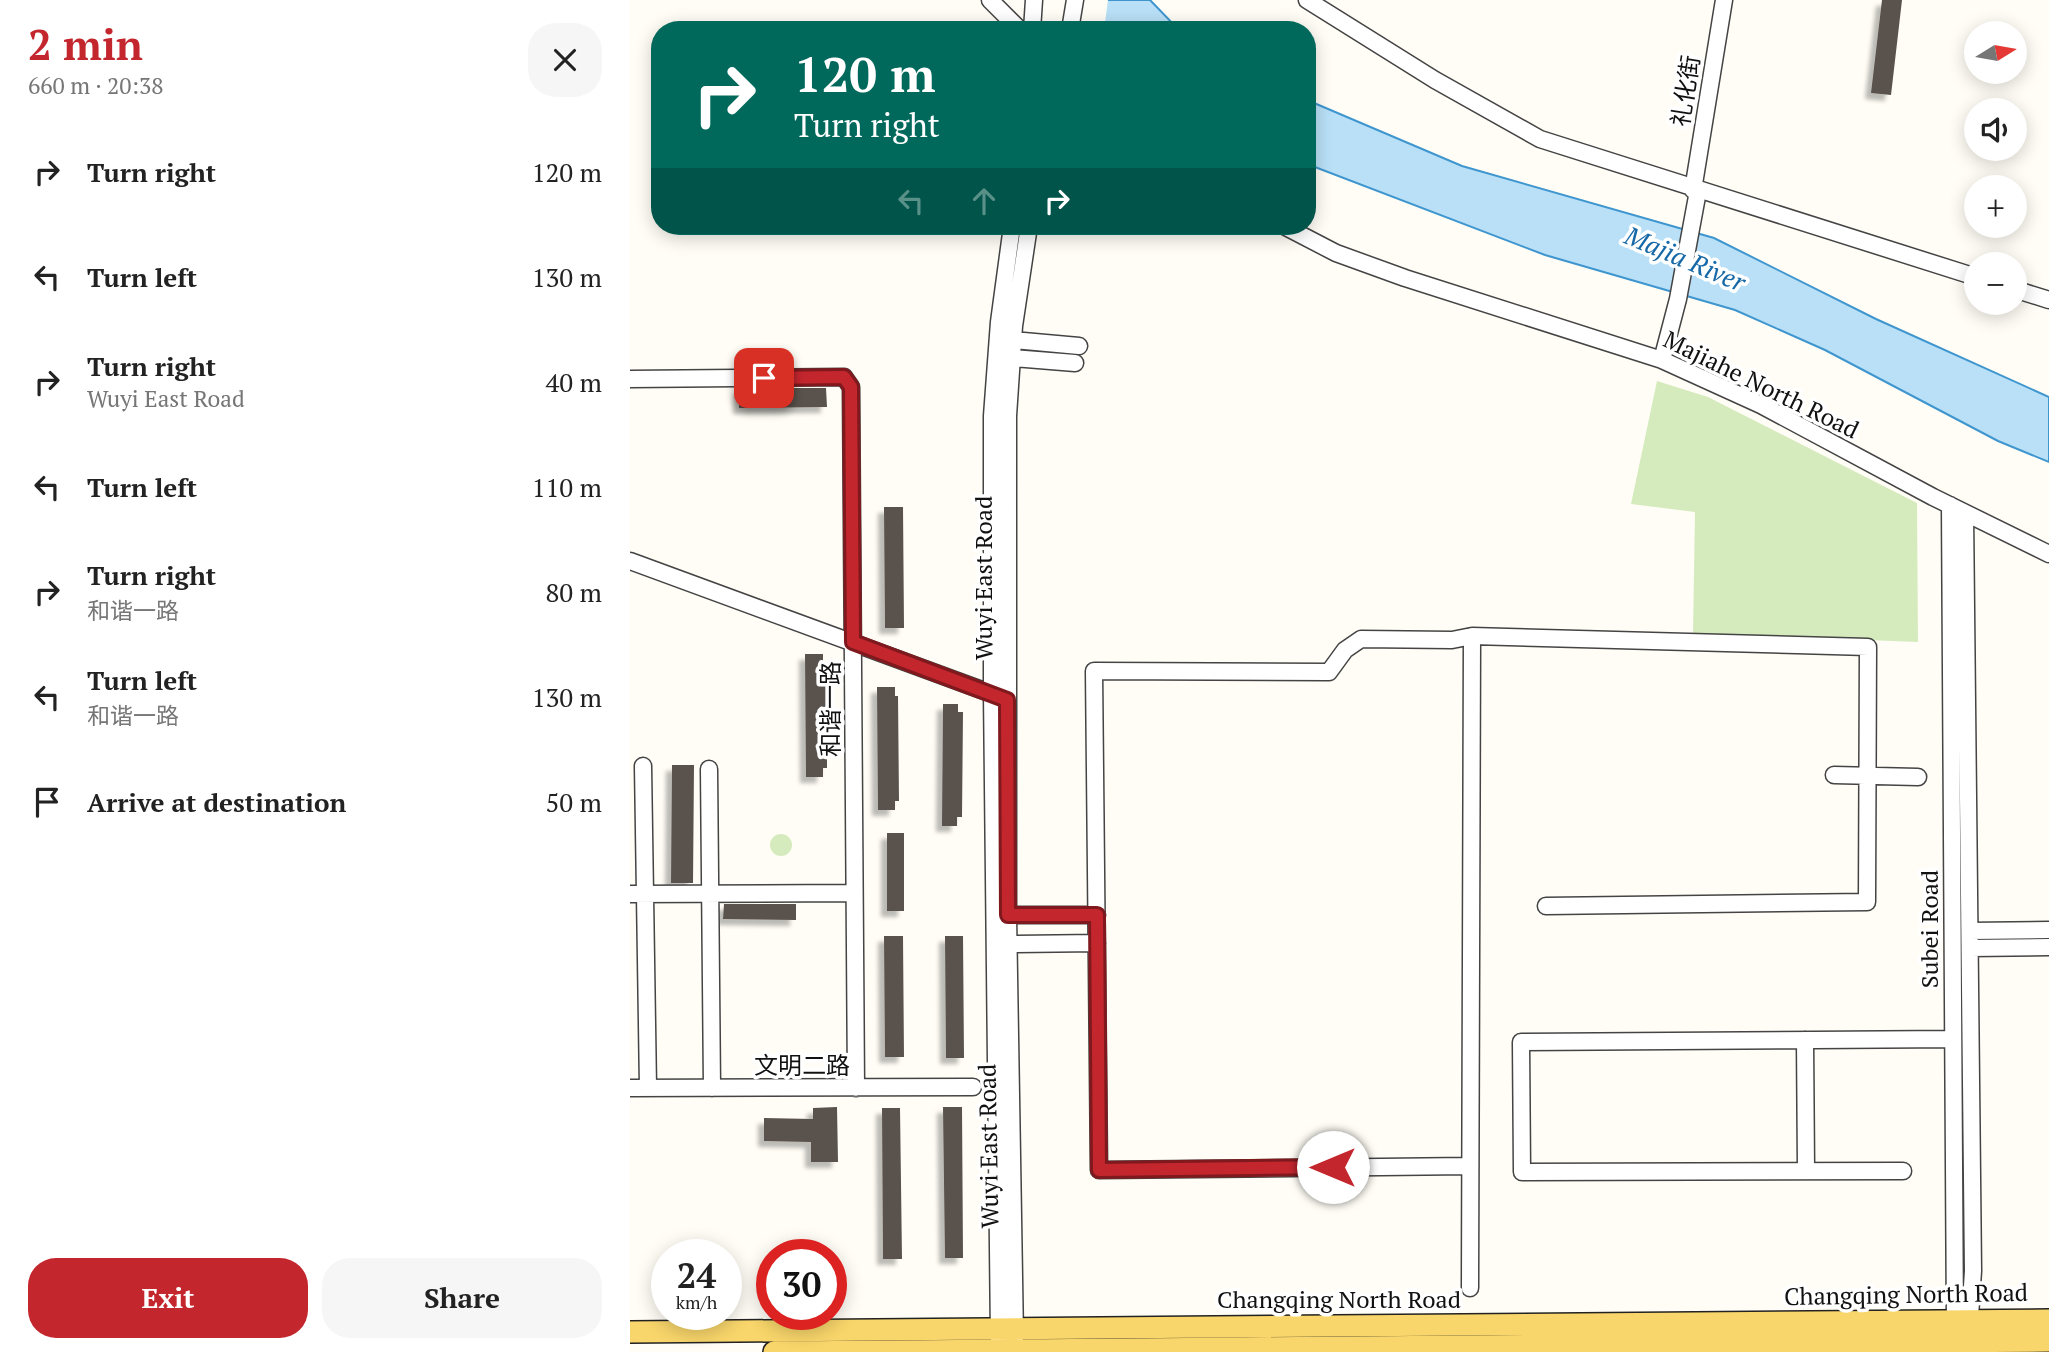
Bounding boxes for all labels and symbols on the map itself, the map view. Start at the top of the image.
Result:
north arrow [1964,21,2026,84]
street label: 礼化街 [1664,53,1706,129]
water label: Majia River [1619,217,1752,299]
street label: Majiahe North Road [1658,323,1864,445]
pin [734,348,794,408]
street label: Wuyi East Road [967,496,999,660]
street label: 和谐一路 [814,661,846,757]
street label: Subei Road [1913,870,1945,988]
street label: 文明二路 [754,1049,850,1081]
street label: Wuyi East Road [971,1063,1005,1229]
position arrow [1296,1130,1370,1204]
speed limit sign: 30 [756,1239,847,1330]
street label: Changqing North Road [1784,1276,2028,1312]
street label: Changqing North Road [1217,1283,1461,1315]

